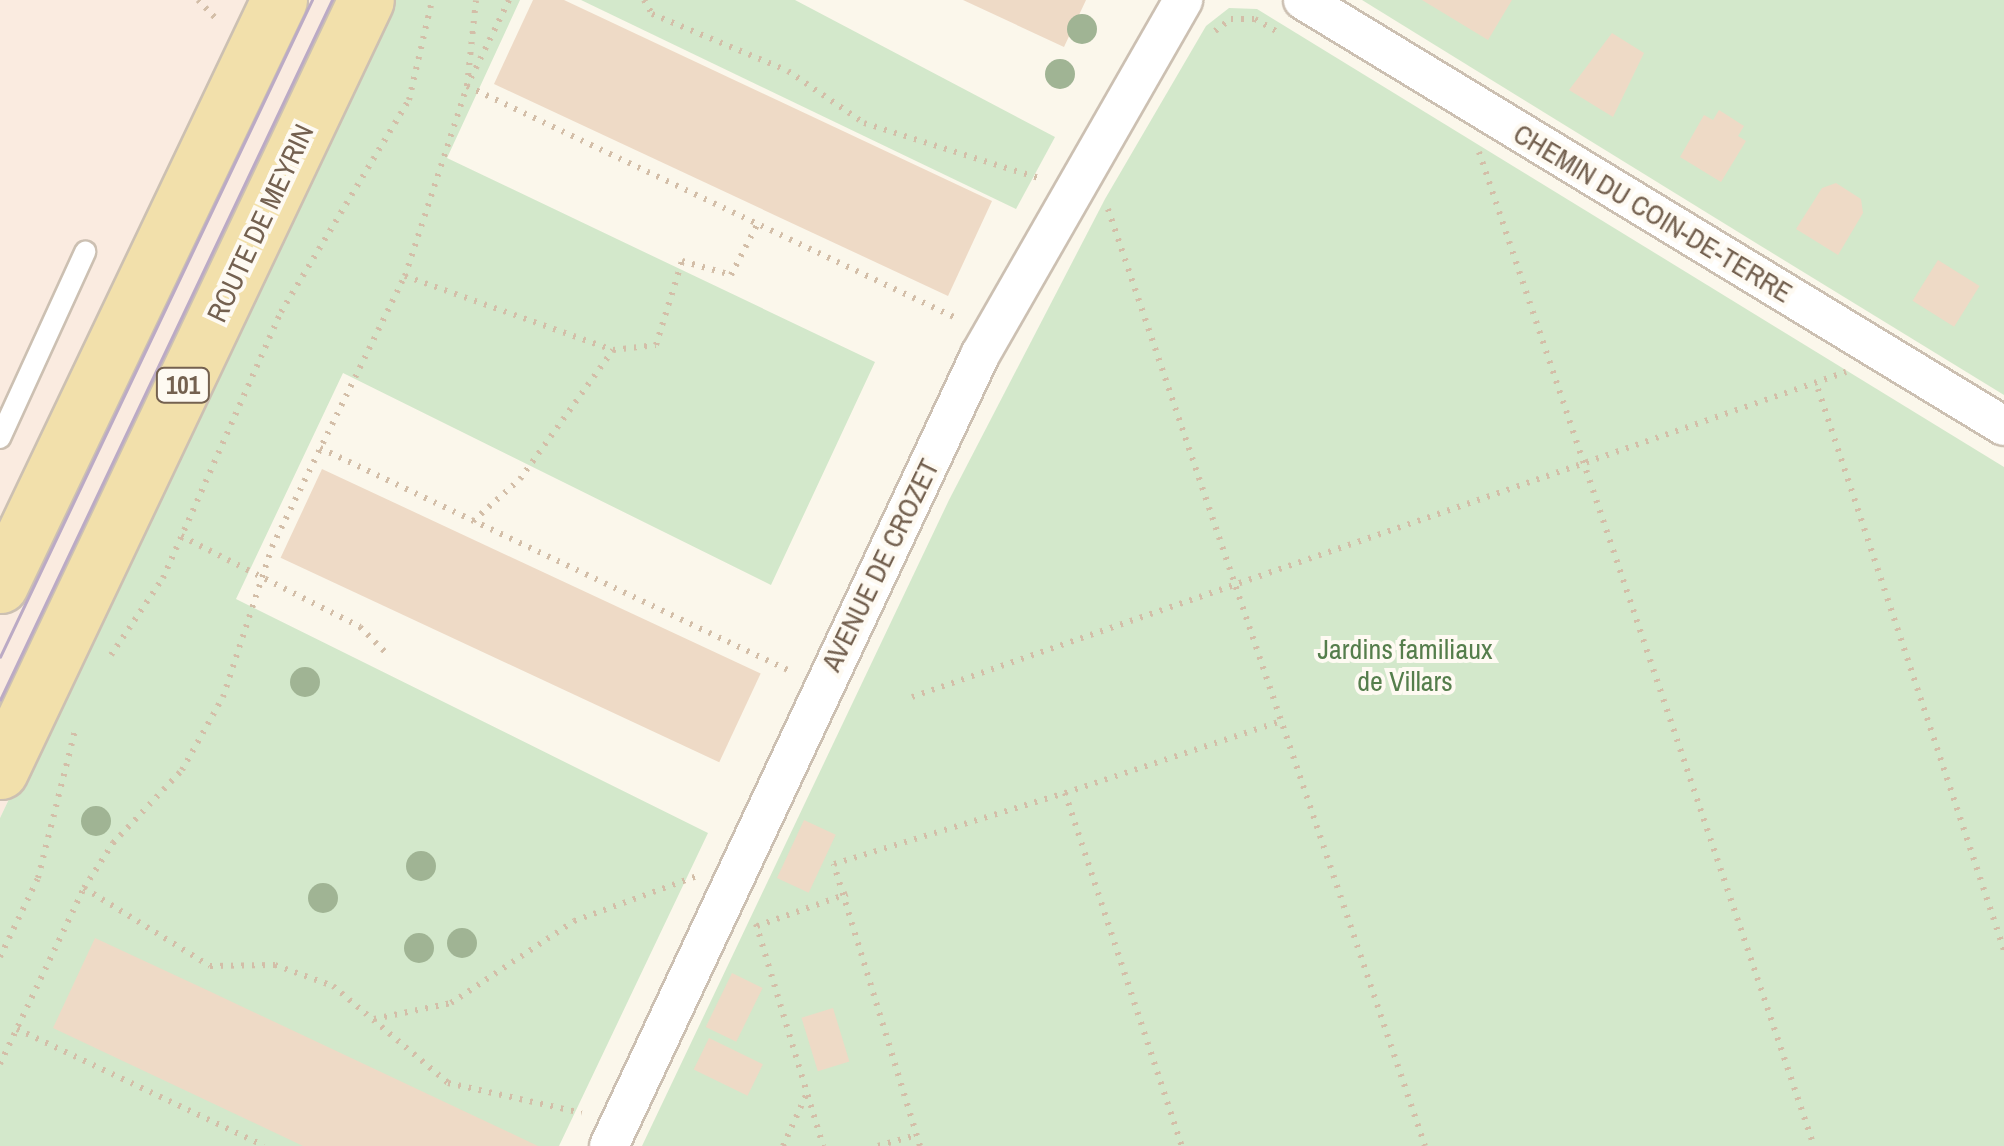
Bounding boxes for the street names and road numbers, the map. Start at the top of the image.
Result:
street label: CHEMIN DU COIN-DE-TERRE [1508,116,1798,310]
street label: ROUTE DE MEYRIN [199,119,321,327]
road number: 101 [156,365,210,405]
street label: AVENUE DE CROZET [814,453,946,677]

